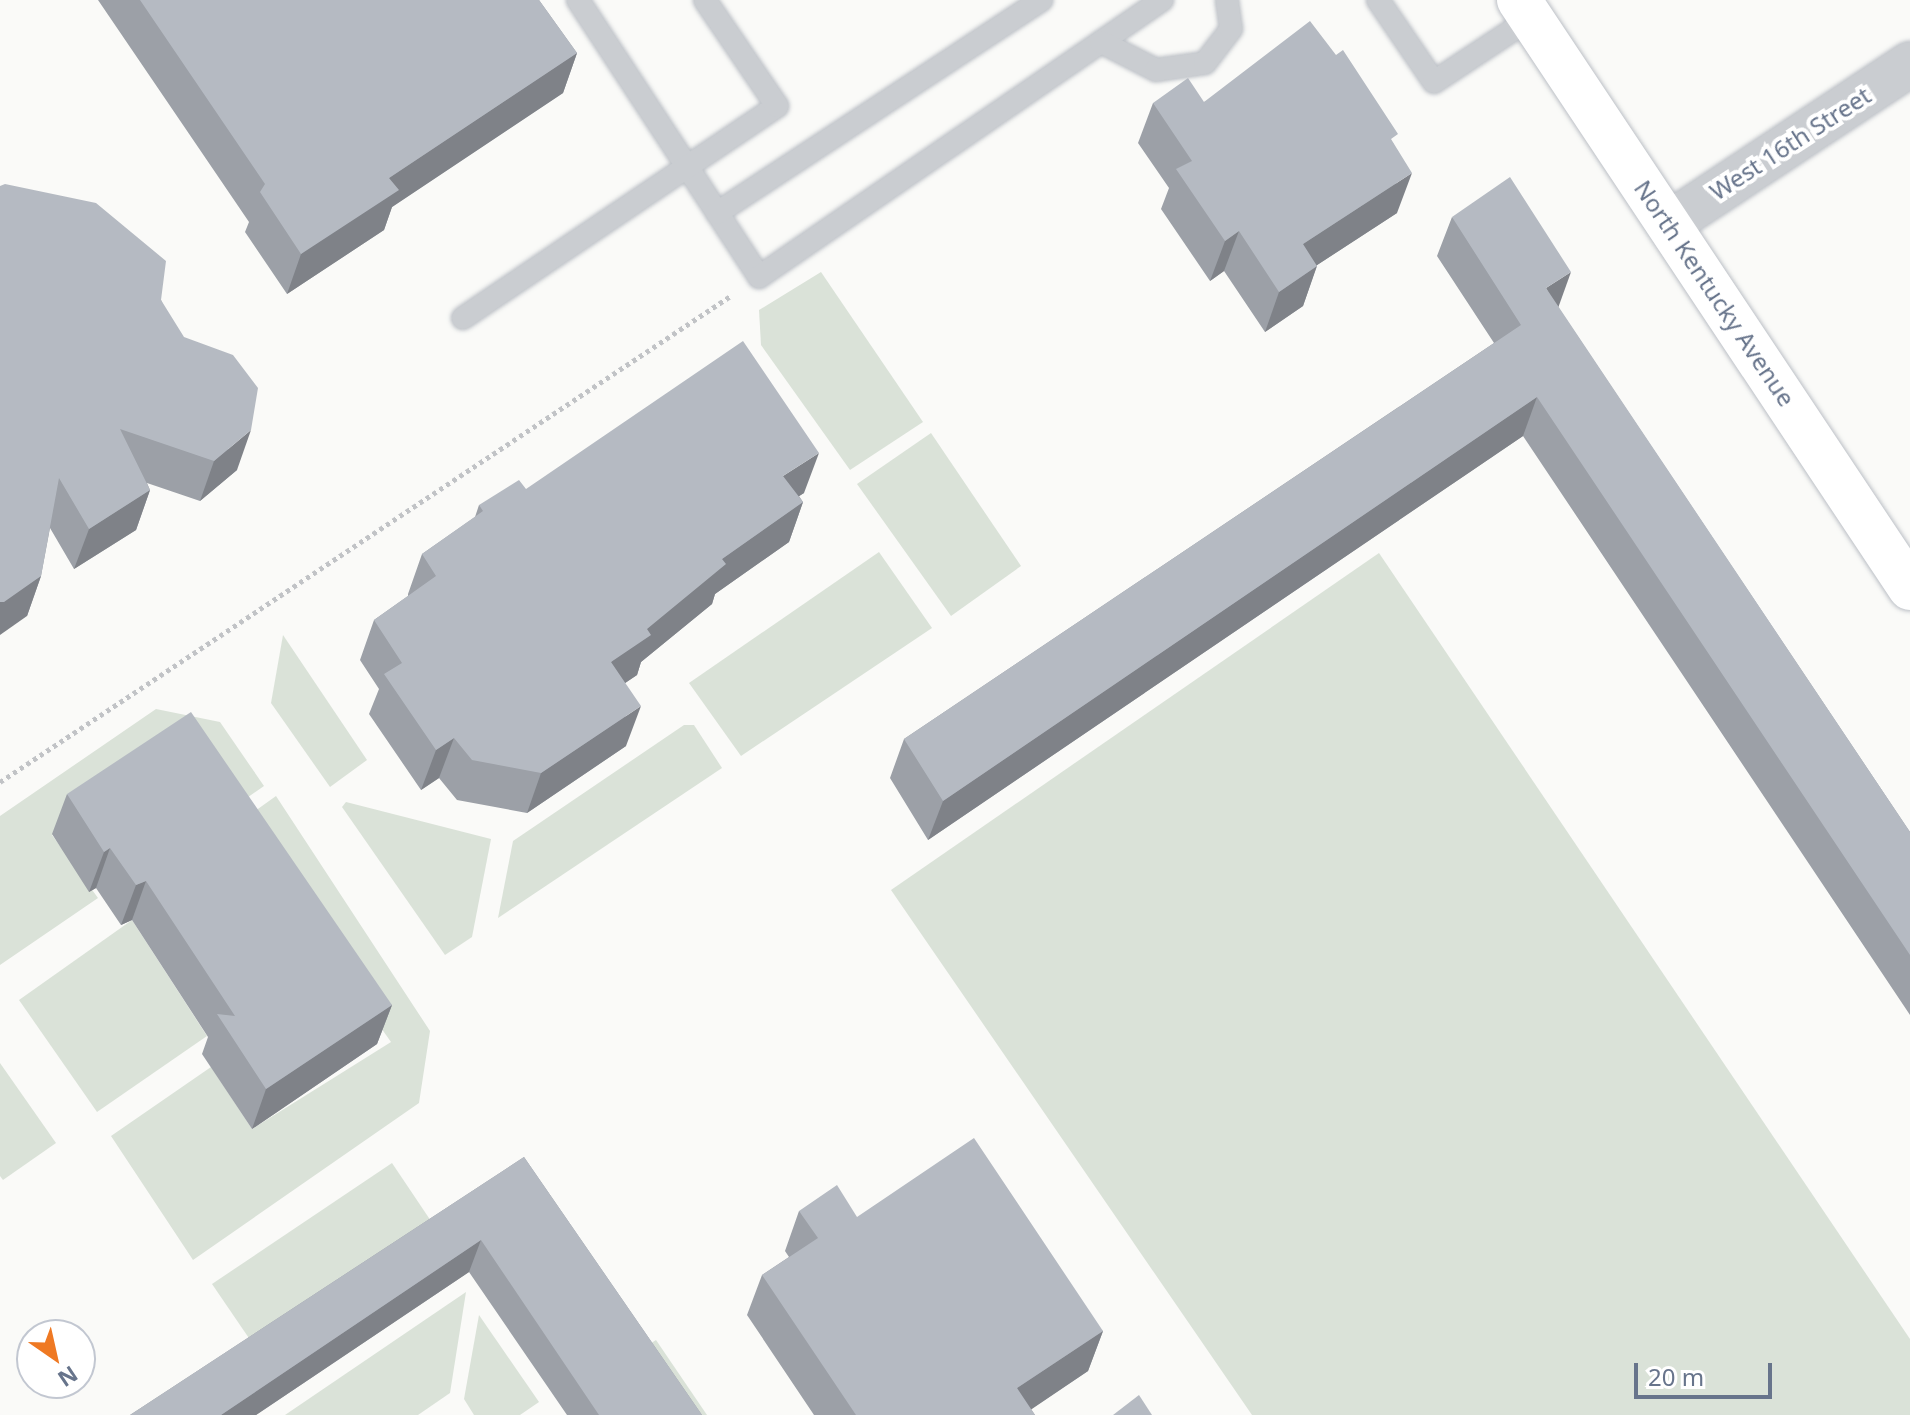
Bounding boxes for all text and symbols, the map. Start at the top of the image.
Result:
street label: West 16th Street [1704,80,1876,206]
street label: North Kentucky Avenue [1629,175,1801,411]
north arrow [16,1319,96,1399]
scale bar [1638,1347,1776,1397]
text: N [53,1360,84,1395]
text: 20 m [1648,1360,1704,1393]

